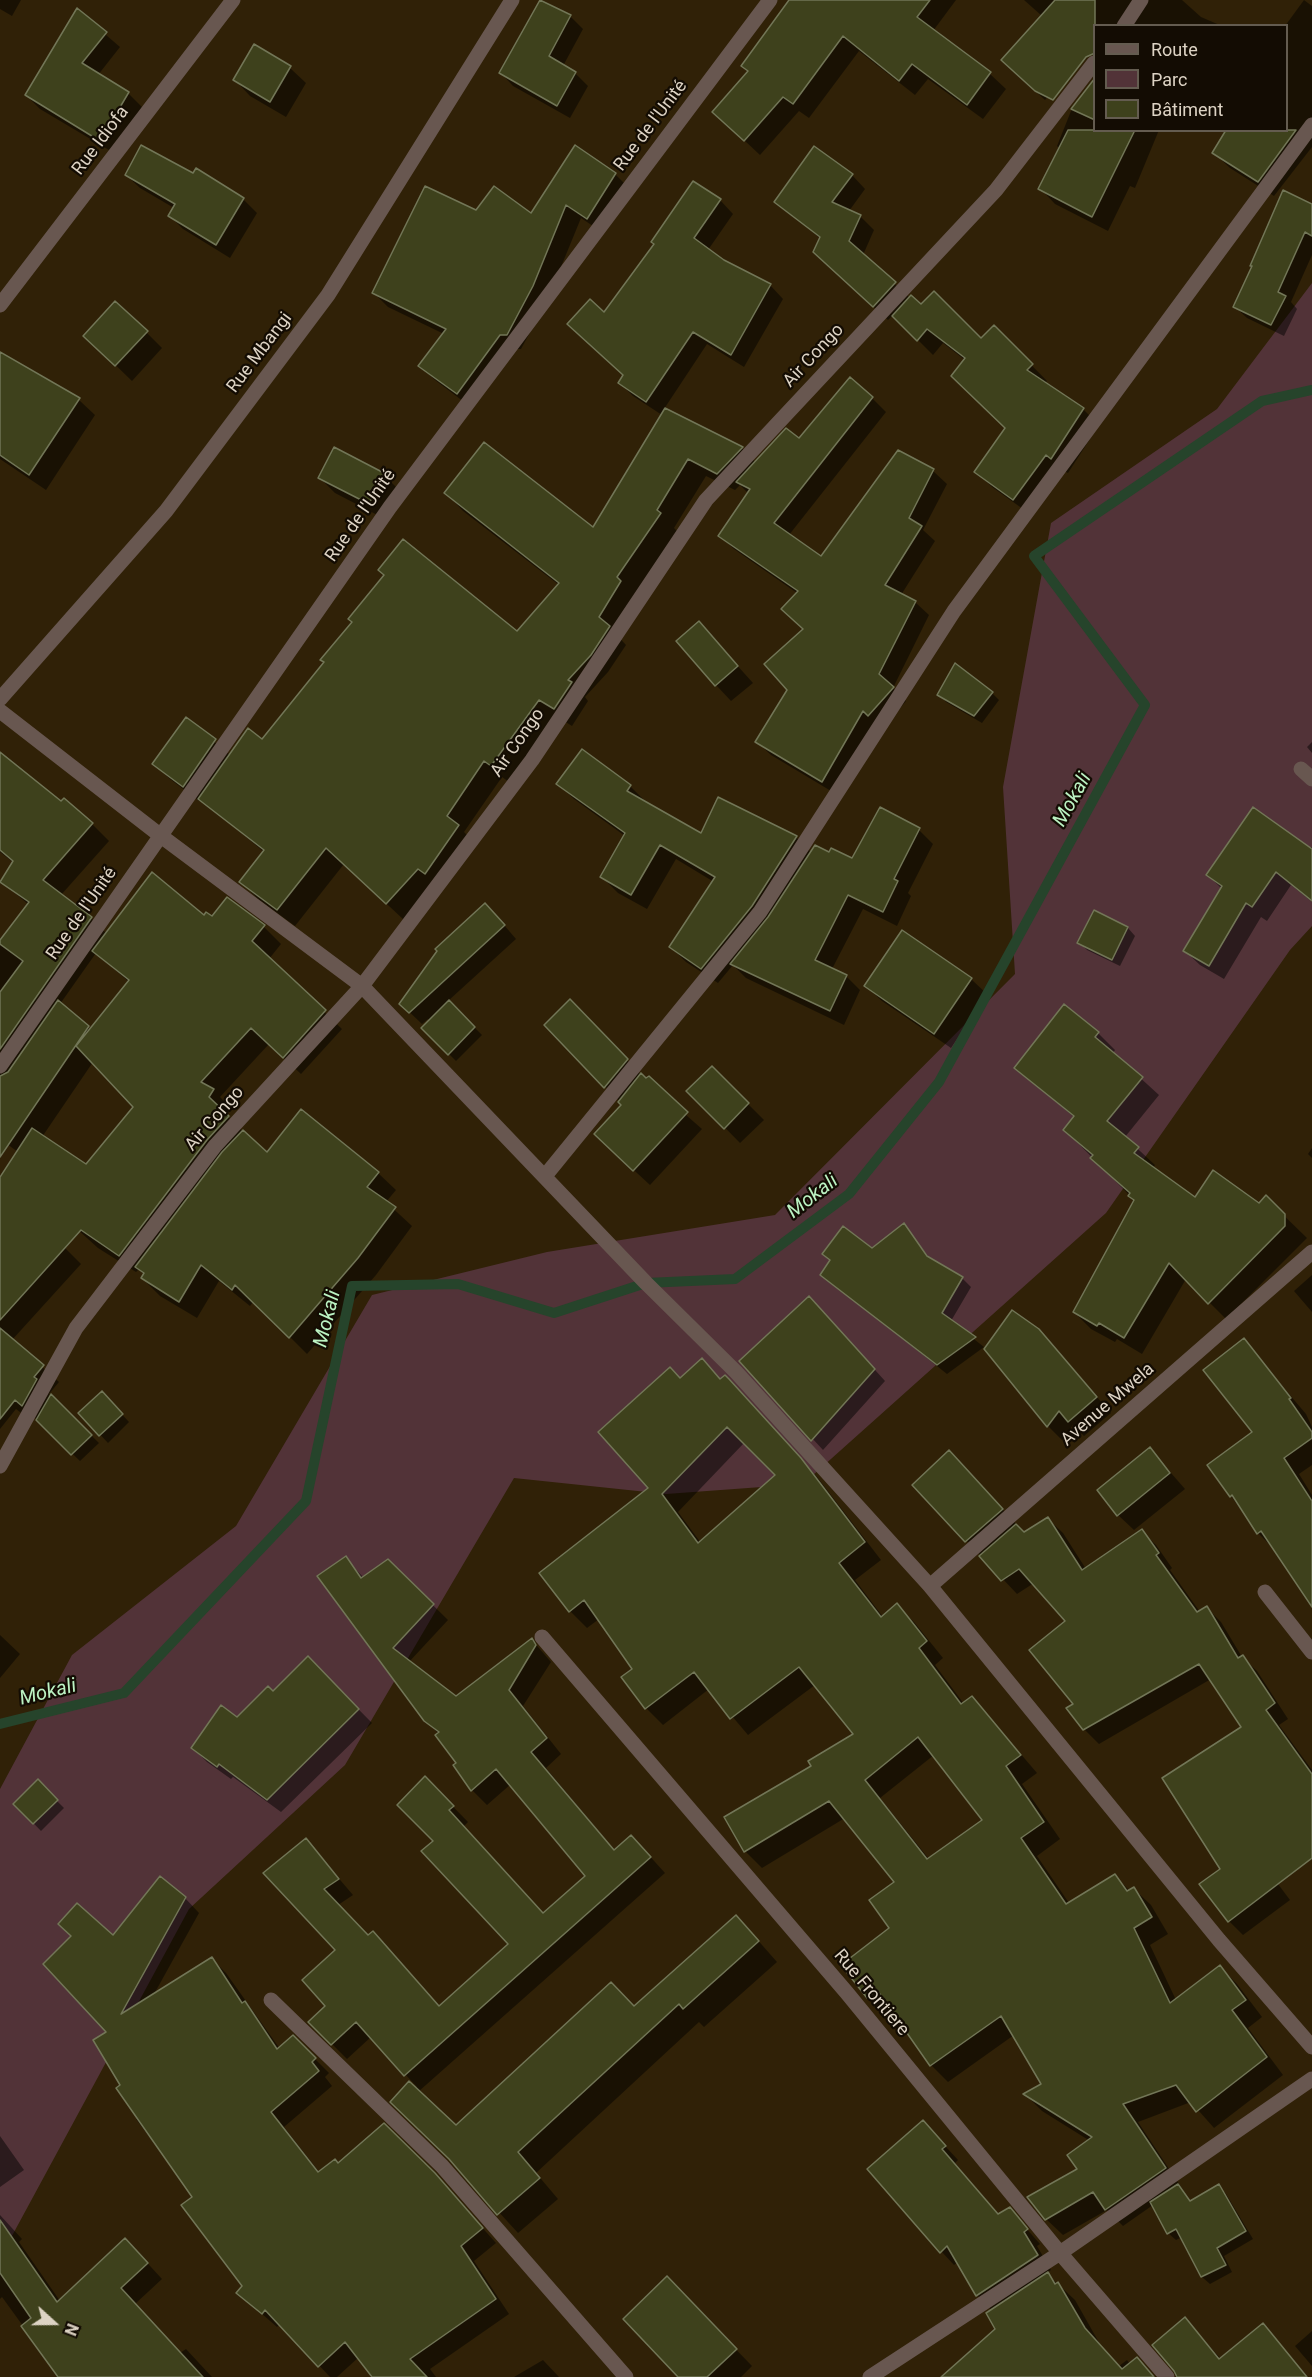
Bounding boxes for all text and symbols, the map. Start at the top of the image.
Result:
legend [1093,24,1288,132]
text: Route [1151,39,1198,60]
text: Parc [1151,69,1187,90]
street label: Rue de l'Unité [610,76,692,176]
text: Bâtiment [1151,99,1223,120]
street label: Rue Idiofa [68,102,134,180]
street label: Rue Mbangi [223,309,297,397]
street label: Air Congo [779,320,849,392]
street label: Rue de l'Unité [321,466,401,566]
street label: Air Congo [487,704,549,782]
water label: Mokali [1048,769,1098,831]
street label: Rue de l'Unité [42,864,122,964]
street label: Air Congo [181,1082,249,1156]
water label: Mokali [783,1170,843,1224]
water label: Mokali [309,1288,347,1350]
street label: Avenue Mwela [1057,1359,1159,1451]
water label: Mokali [17,1674,79,1712]
street label: Rue Frontiere [829,1945,913,2041]
north arrow [24,2293,84,2353]
text: N [60,2321,82,2338]

